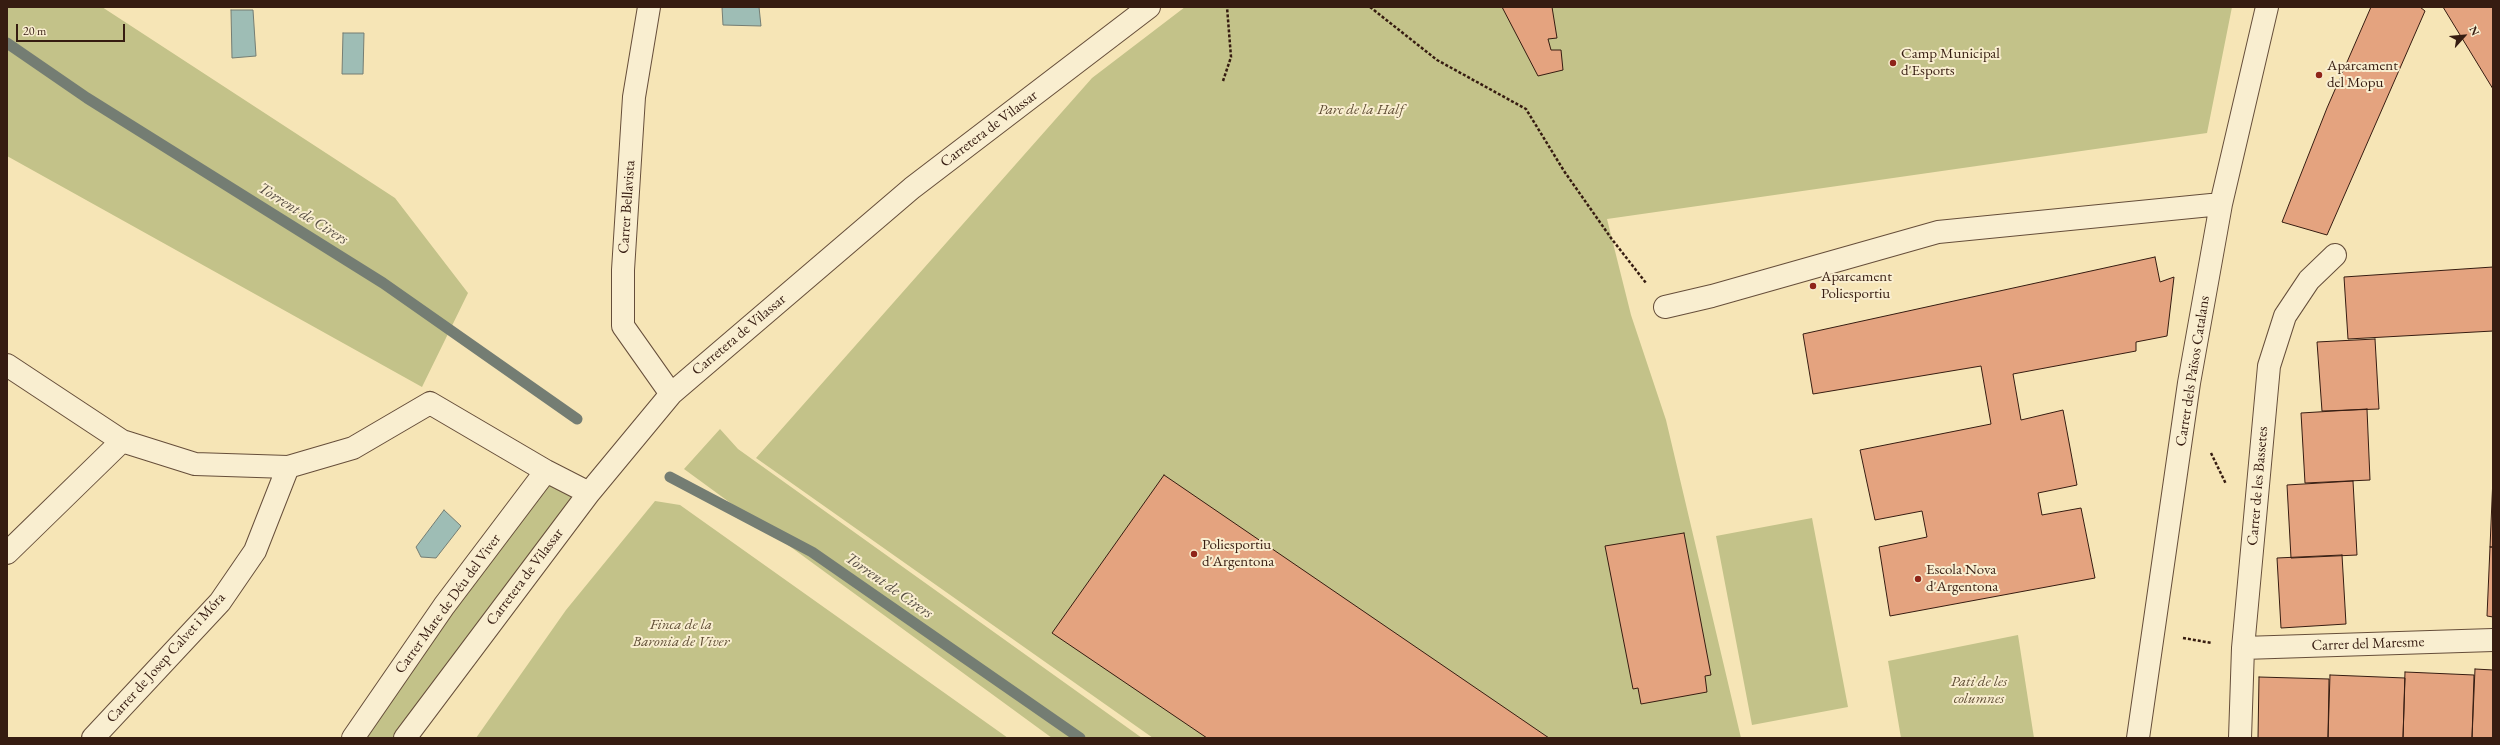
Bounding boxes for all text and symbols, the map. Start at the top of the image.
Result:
scale bar [18,16,127,42]
north arrow [2444,16,2484,56]
text: 20 m [23,23,46,39]
text: N [2466,23,2483,38]
place label: Camp Municipal d'Esports [1901,45,2000,80]
place label: Aparcament del Mopu [2327,57,2398,92]
marker: Camp Municipal d'Esports [1888,58,1898,68]
marker: Aparcament del Mopu [2314,70,2324,80]
street label: Carretera de Vilassar [937,87,1041,171]
park label: Parc de la Half [1318,101,1404,119]
street label: Carrer Bellavista [615,160,639,254]
water label: Torrent de Cirers [255,179,351,249]
place label: Aparcament Poliesportiu [1821,268,1892,303]
marker: Aparcament Poliesportiu [1808,281,1818,291]
street label: Carretera de Vilassar [688,290,790,380]
street label: Carrer dels Països Catalans [2172,294,2214,448]
street label: Carrer de les Bassetes [2244,425,2272,547]
street label: Carretera de Vilassar [483,525,567,629]
street label: Carrer Mare de Déu del Viver [391,530,505,678]
place label: Poliesportiu d'Argentona [1202,536,1274,571]
water label: Torrent de Cirers [842,549,936,623]
marker: Poliesportiu d'Argentona [1189,549,1199,559]
place label: Escola Nova d'Argentona [1926,561,1998,596]
marker: Escola Nova d'Argentona [1913,574,1923,584]
street label: Carrer de Josep Calvet i Móra [103,589,229,727]
park label: Finca de la Baronia de Viver [633,616,729,651]
street label: Carrer del Maresme [2311,633,2425,655]
park label: Pati de les columnes [1951,673,2007,708]

